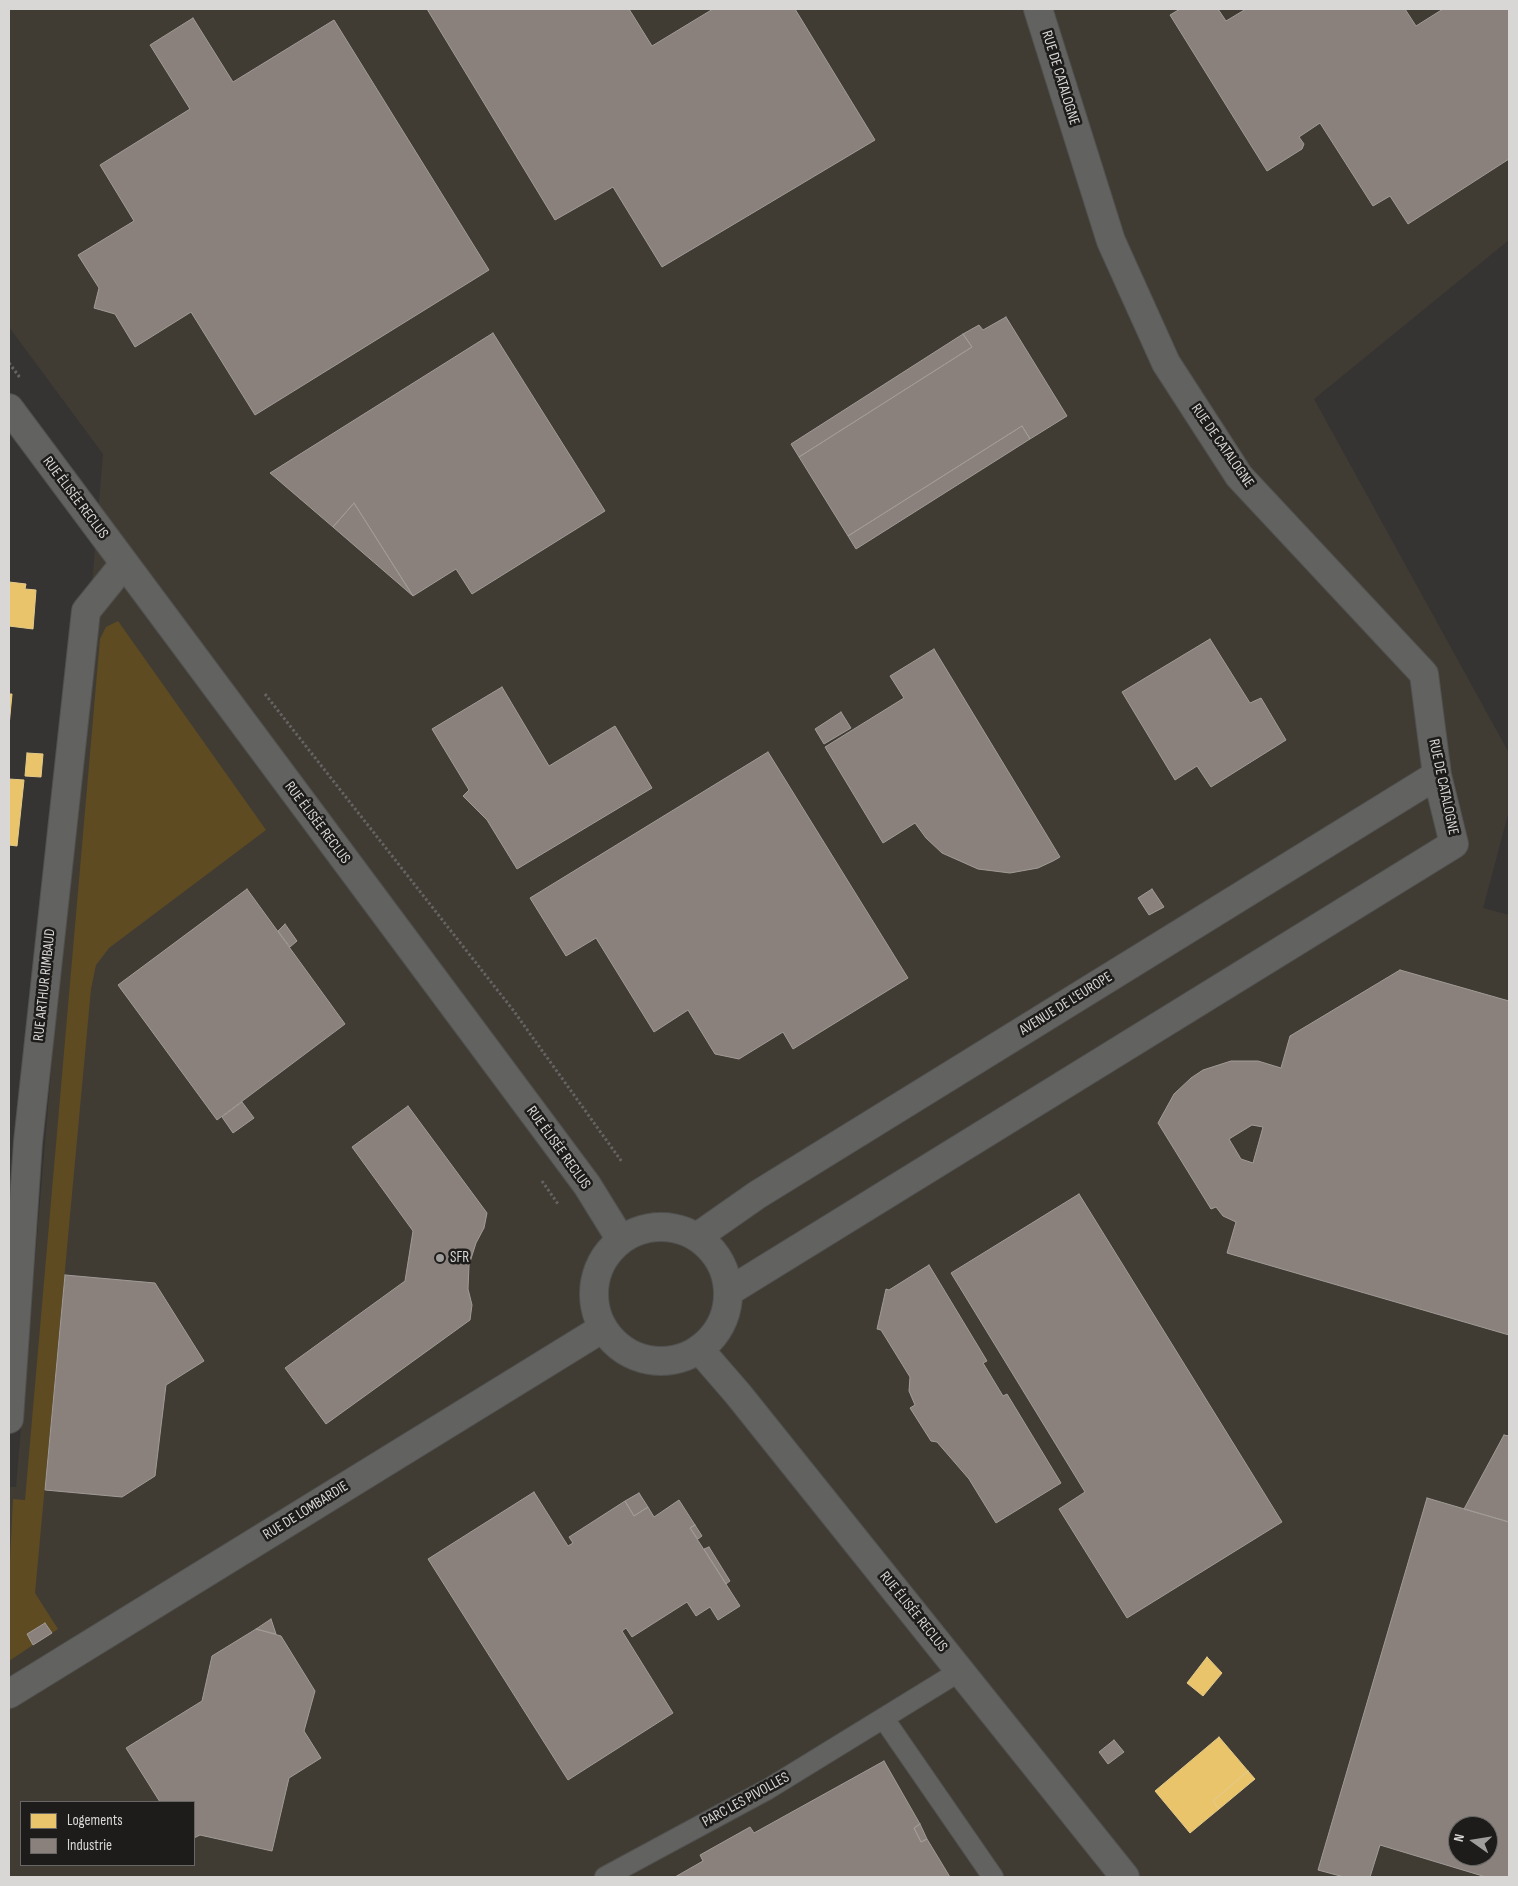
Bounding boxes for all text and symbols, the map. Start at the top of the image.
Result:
street label: RUE DE CATALOGNE [1037,29,1083,127]
street label: RUE DE CATALOGNE [1187,401,1257,491]
street label: RUE ÉLISÉE RECLUS [38,453,112,543]
street label: RUE DE CATALOGNE [1424,737,1462,837]
street label: RUE ÉLISÉE RECLUS [280,778,354,868]
street label: RUE ARTHUR RIMBAUD [30,928,60,1042]
street label: AVENUE DE L'EUROPE [1016,968,1116,1040]
street label: RUE ÉLISÉE RECLUS [522,1103,594,1193]
place label: SFR [450,1249,469,1267]
marker: SFR [434,1252,446,1264]
street label: RUE DE LOMBARDIE [260,1478,352,1544]
street label: RUE ÉLISÉE RECLUS [875,1568,951,1656]
street label: PARC LES PIVOLLES [699,1769,793,1831]
legend [20,1801,195,1866]
text: Logements [67,1811,123,1830]
north arrow [1448,1816,1498,1866]
text: N [1450,1832,1468,1843]
text: Industrie [67,1836,112,1855]

